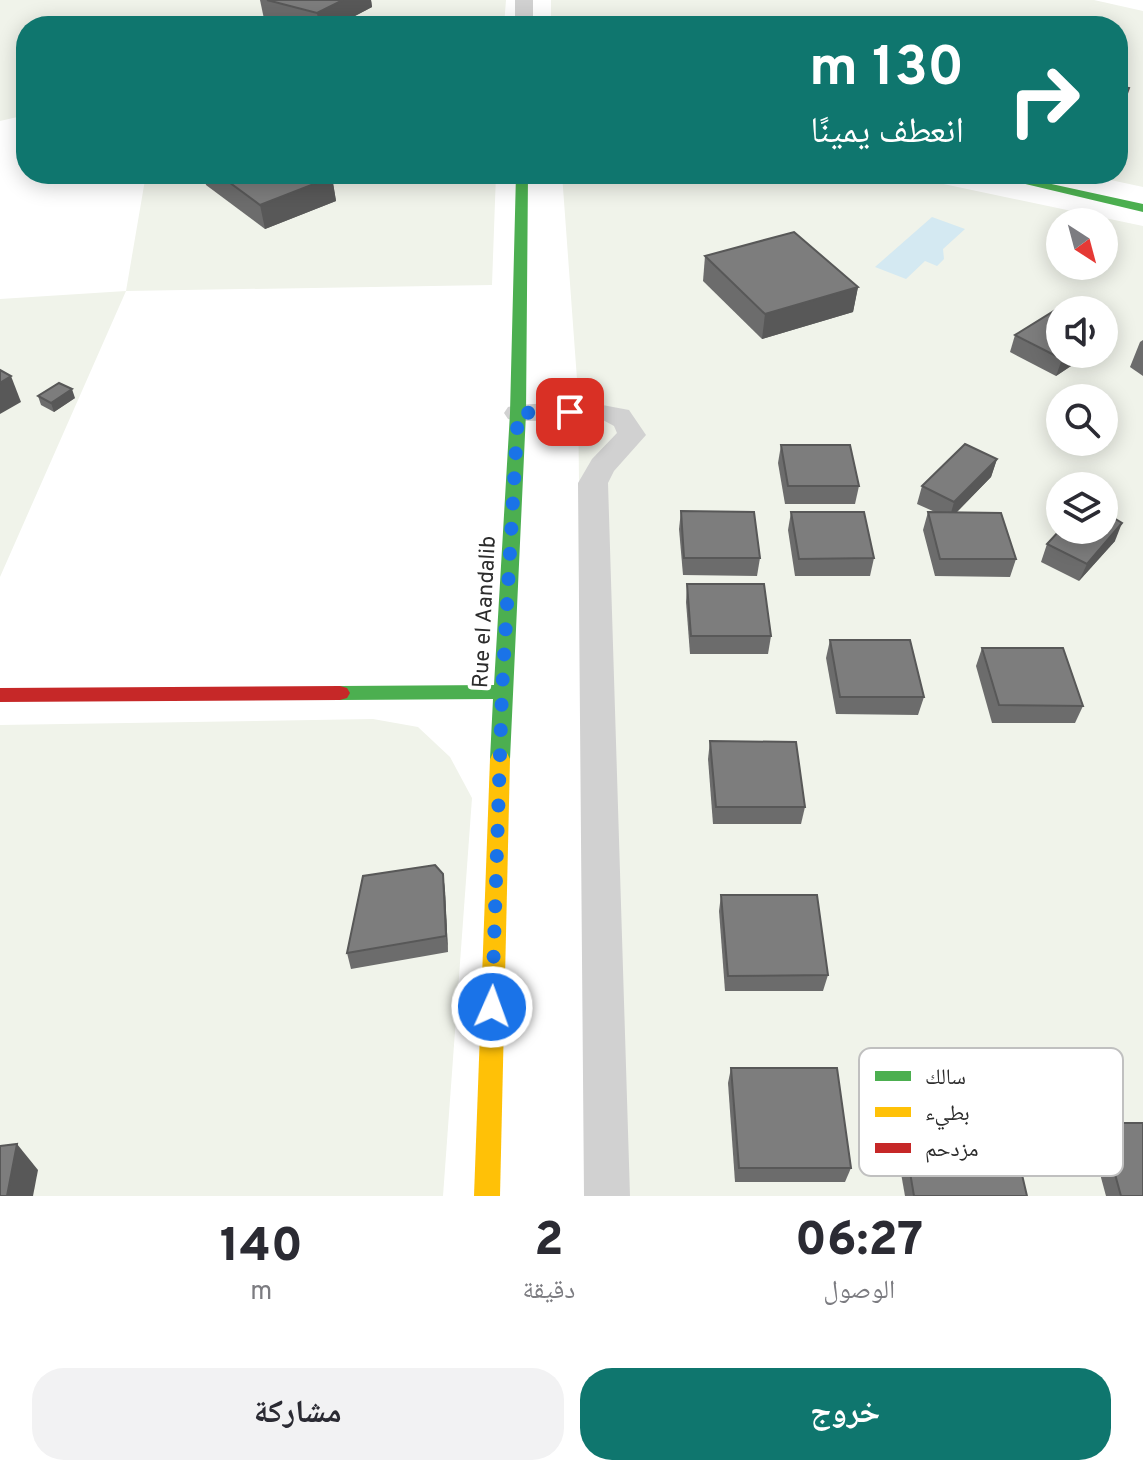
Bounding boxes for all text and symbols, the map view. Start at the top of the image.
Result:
text: 130 m [809,35,964,105]
icon: right [992,48,1096,152]
text: انعطف يمينًا [810,110,964,156]
north arrow [1046,208,1118,280]
map controls [1046,208,1118,544]
button: sound [1046,296,1118,368]
pin [536,378,604,446]
button: search [1046,384,1118,456]
icon: arrive [548,390,592,434]
button: layers [1046,472,1118,544]
street label: Rue el Aandalib [468,535,503,689]
position arrow [450,965,534,1049]
legend [859,1048,1123,1176]
text: سالك [925,1065,966,1092]
text: بطيء [925,1101,970,1130]
text: مزدحم [925,1137,979,1164]
text: 2 [534,1212,564,1272]
text: 06:27 [795,1212,923,1272]
text: 140 [220,1218,303,1278]
text: دقيقة [522,1275,575,1308]
text: الوصول [823,1275,895,1308]
text: m [250,1276,272,1309]
button: مشاركة [32,1368,564,1460]
button: خروج [580,1368,1111,1460]

